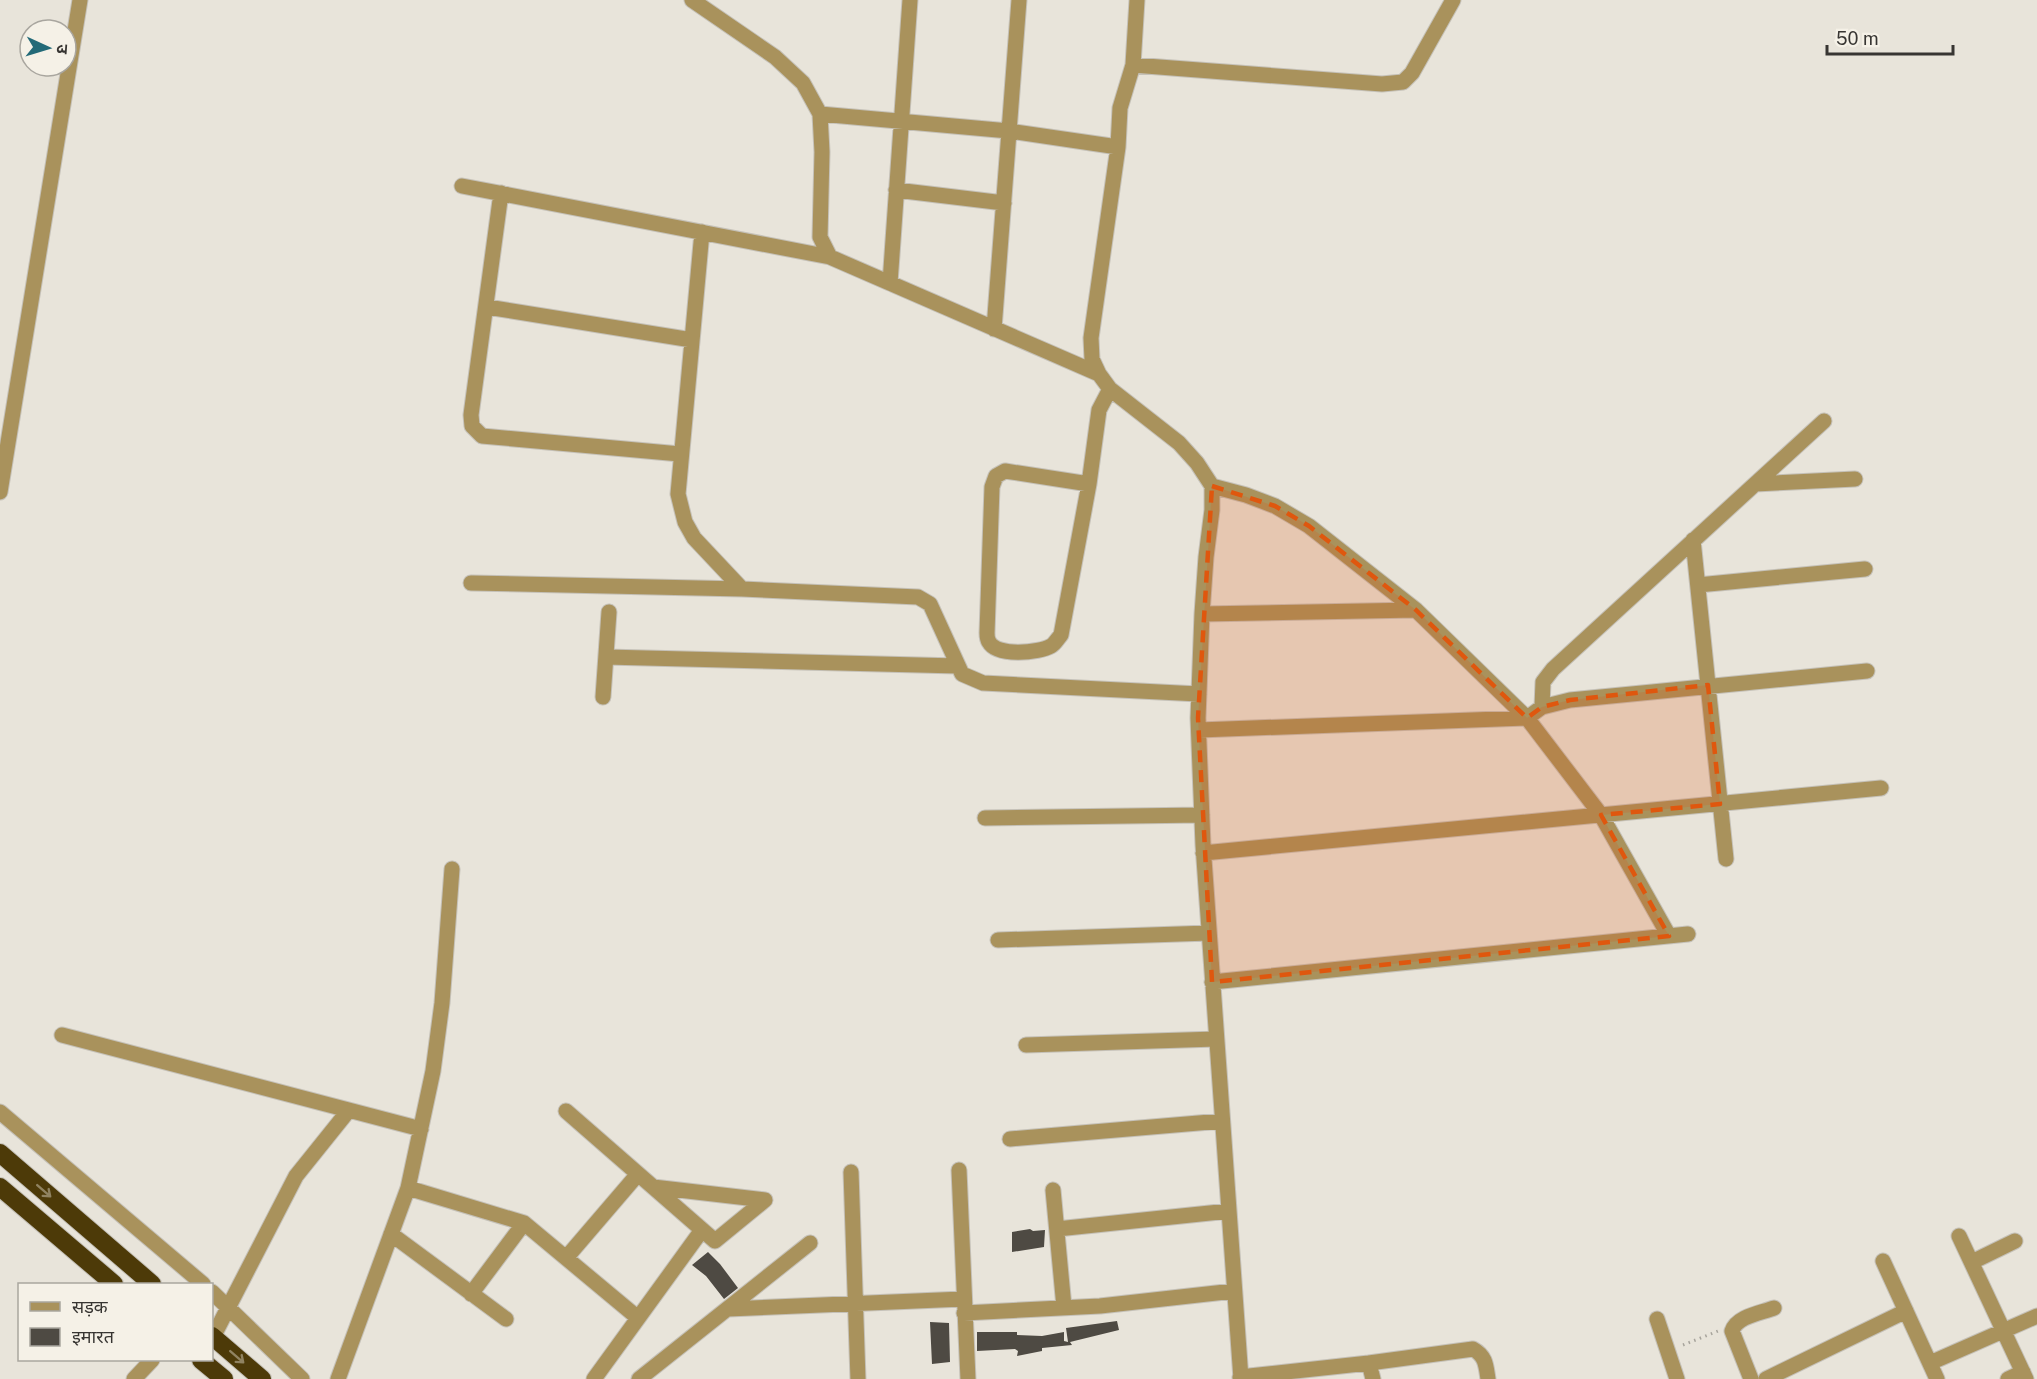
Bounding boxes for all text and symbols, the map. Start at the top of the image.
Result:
north arrow [18,18,78,78]
scale bar [1827,18,1953,56]
text: 50 m [1836,28,1879,49]
text: उ [53,44,72,55]
one-way arrow [36,1184,51,1198]
legend [18,1283,213,1361]
text: सड़क [72,1296,109,1317]
text: इमारत [72,1326,115,1347]
one-way arrow [229,1350,244,1364]

